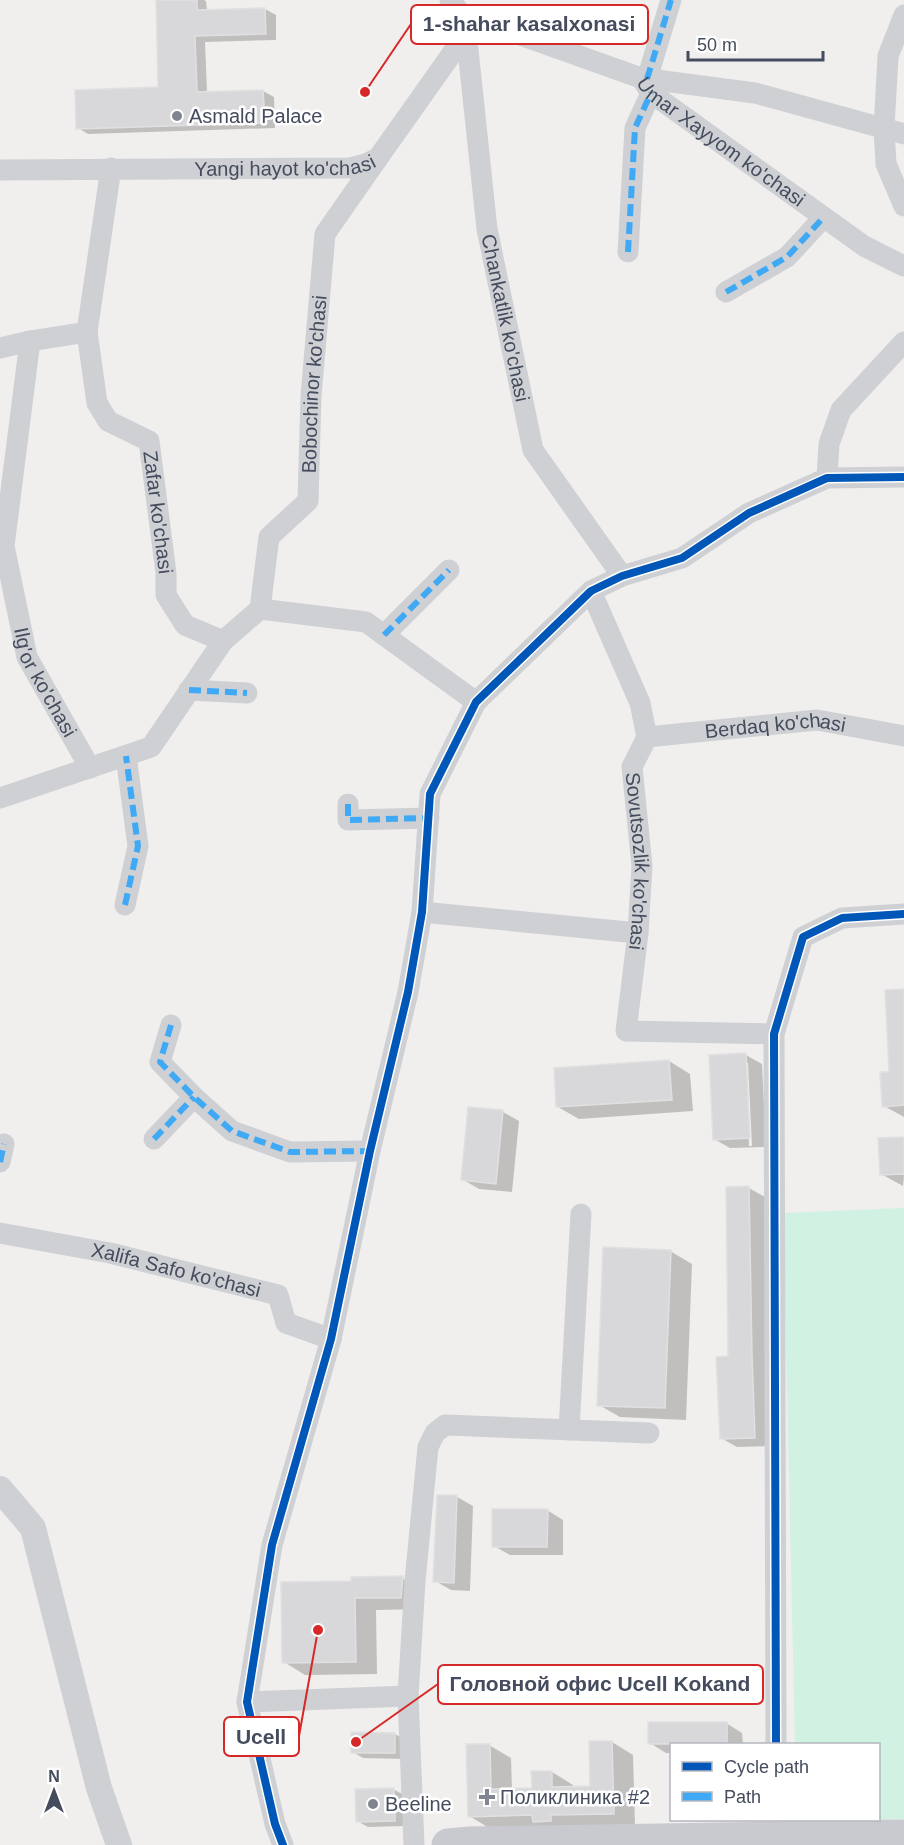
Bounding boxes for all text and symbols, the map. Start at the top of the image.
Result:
callout: 1-shahar kasalxonasi [411,5,648,44]
text: 1-shahar kasalxonasi [423,12,635,35]
scale bar [688,24,823,62]
text: 50 m [697,35,737,55]
street label: Umar Xayyom ko'chasi [632,73,809,211]
place label: Asmald Palace [189,105,322,127]
marker: Asmald Palace [170,109,184,123]
street label: Yangi hayot ko'chasi [194,150,379,180]
street label: Chankatlik ko'chasi [477,232,534,404]
street label: Bobochinor ko'chasi [298,294,331,474]
street label: Zafar ko'chasi [139,449,177,575]
street label: Ilg'or ko'chasi [10,625,81,741]
street label: Berdaq ko'chasi [704,709,848,742]
street label: Sovutsozlik ko'chasi [622,771,653,951]
street label: Xalifa Safo ko'chasi [90,1239,263,1301]
callout: Головной офис Ucell Kokand [438,1665,763,1704]
text: Головной офис Ucell Kokand [450,1672,750,1695]
callout: Ucell [224,1717,299,1756]
text: Ucell [236,1725,286,1748]
legend [670,1743,880,1821]
text: Cycle path [724,1757,809,1777]
north arrow [24,1761,84,1821]
text: N [48,1768,60,1785]
place label: Поликлиника #2 [500,1786,650,1808]
text: Path [724,1787,761,1807]
marker: Поликлиника #2 [478,1788,496,1806]
place label: Beeline [385,1793,452,1815]
marker: Beeline [366,1797,380,1811]

